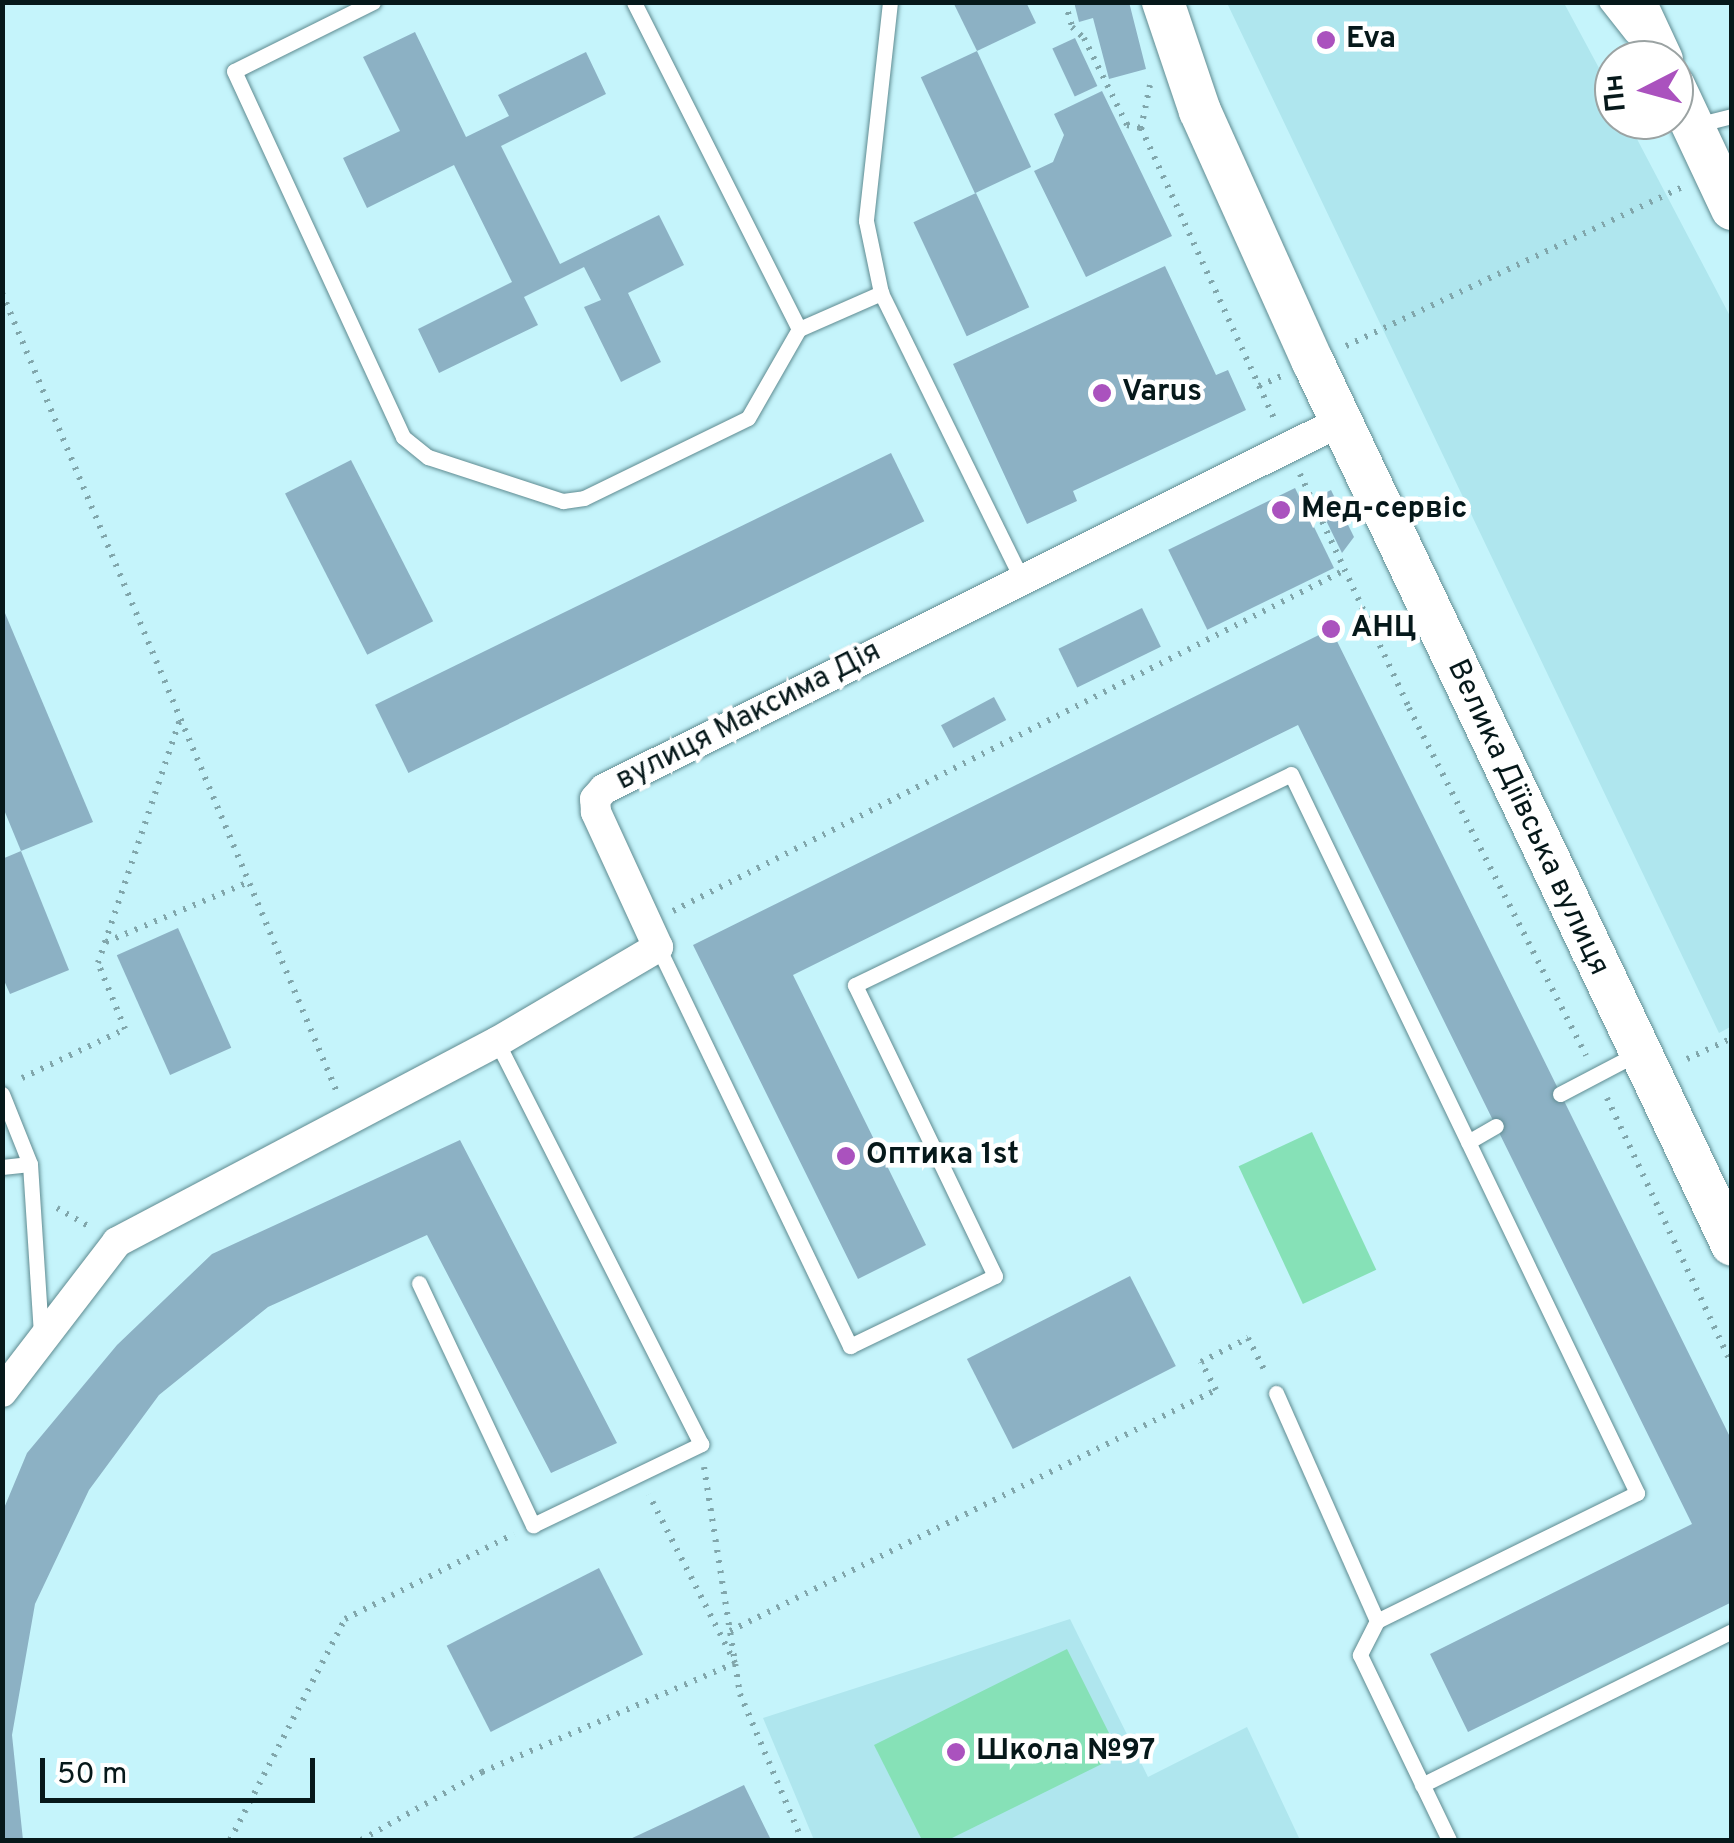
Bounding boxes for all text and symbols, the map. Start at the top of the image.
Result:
place label: Eva [1346,22,1396,58]
marker: Eva [1315,29,1337,51]
north arrow [1594,40,1694,140]
text: Пн [1596,72,1636,114]
place label: Varus [1122,375,1202,411]
marker: Varus [1091,382,1113,404]
place label: Мед-сервіс [1301,492,1468,528]
marker: Мед-сервіс [1270,499,1292,521]
place label: АНЦ [1351,611,1416,647]
marker: АНЦ [1320,618,1342,640]
street label: вулиця Максима Дія [611,635,887,799]
street label: Велика Діївська вулиця [1438,654,1616,982]
place label: Оптика 1st [866,1138,1019,1174]
marker: Оптика 1st [835,1145,857,1167]
place label: Школа №97 [976,1734,1155,1770]
scale bar [45,1738,320,1800]
marker: Школа №97 [945,1741,967,1763]
text: 50 m [57,1757,127,1794]

